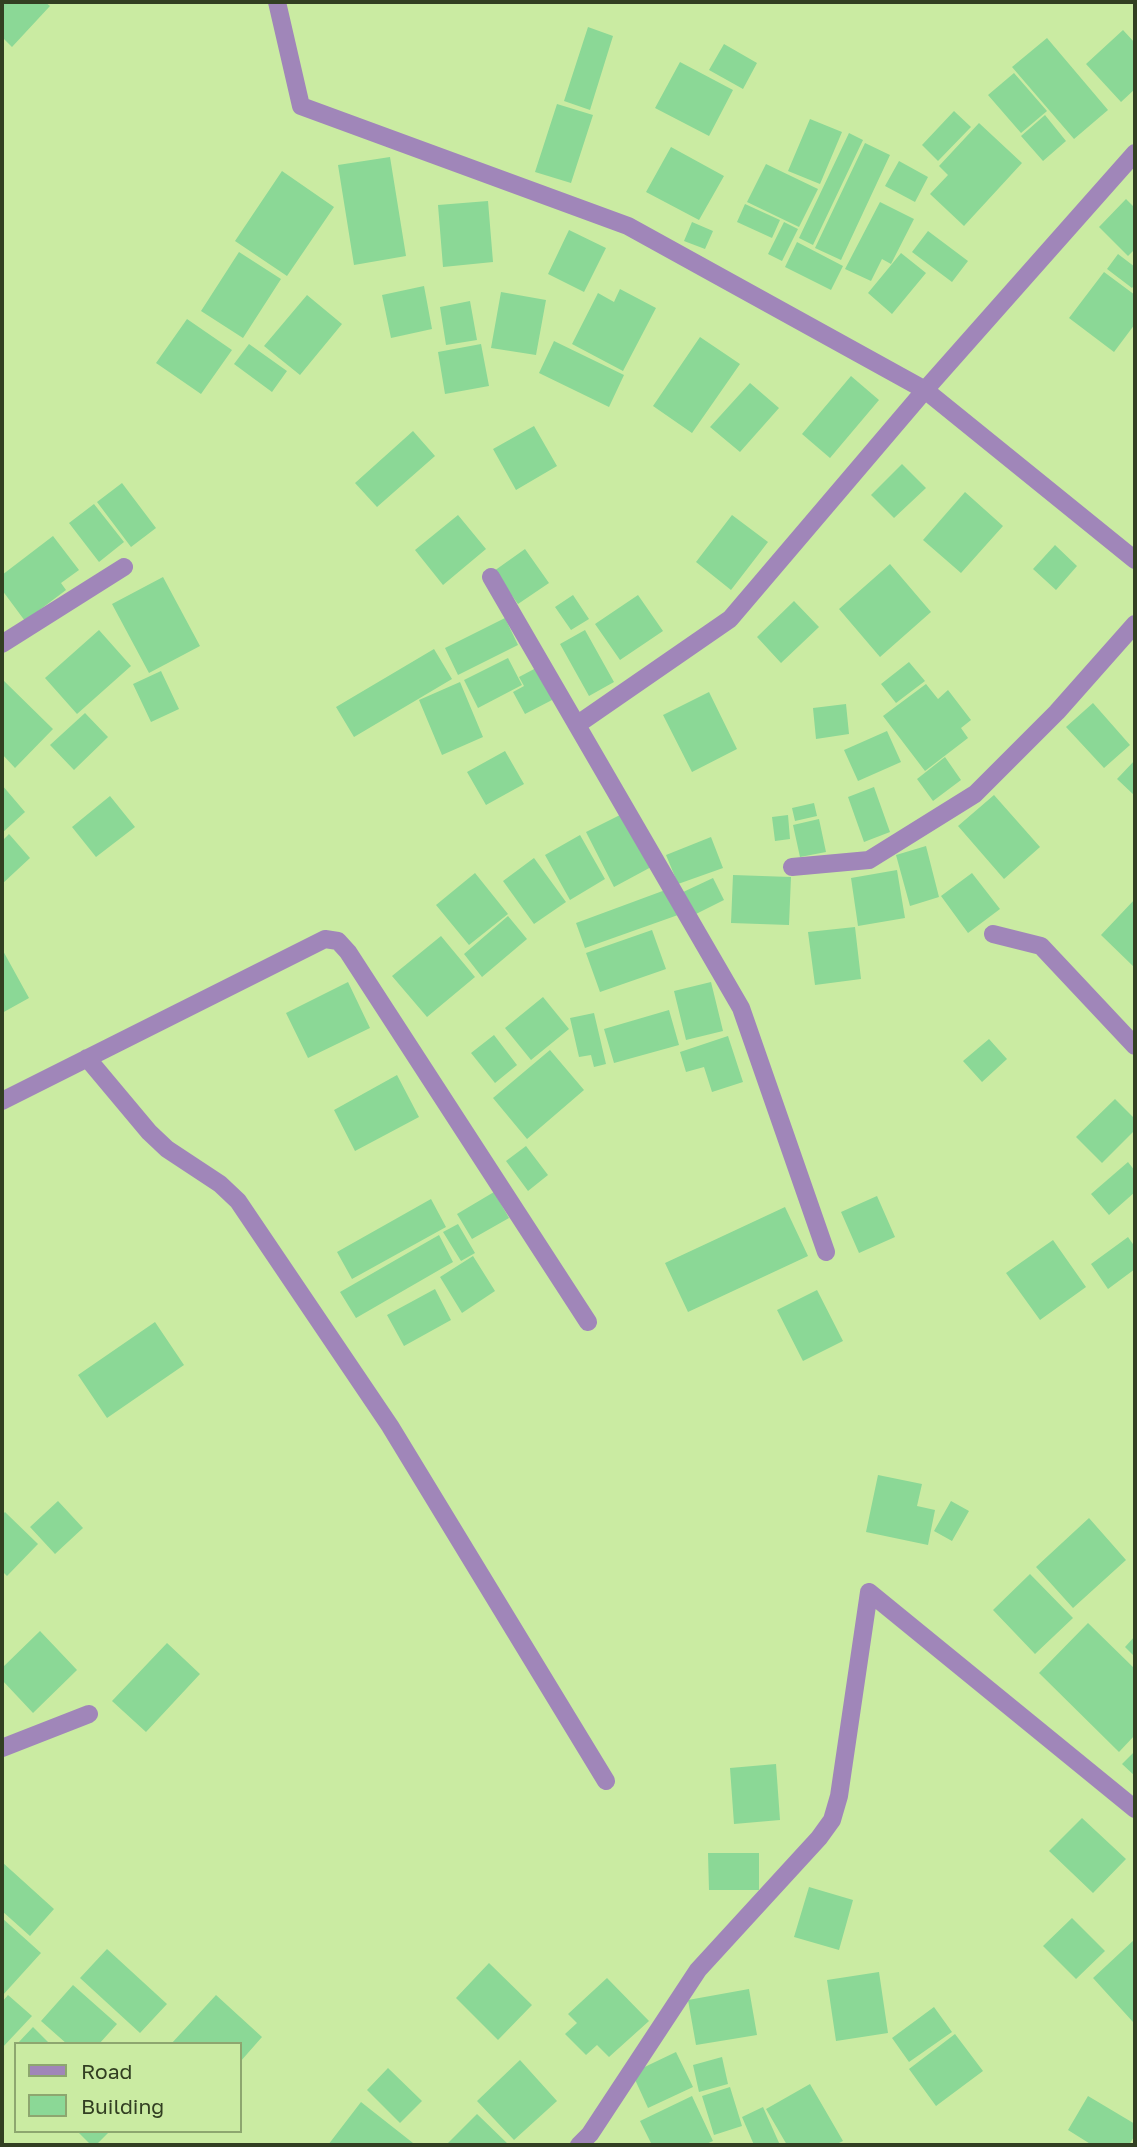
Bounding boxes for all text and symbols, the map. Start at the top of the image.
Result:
legend [14,2042,242,2133]
text: Road [81,2058,132,2084]
text: Building [81,2093,164,2119]

